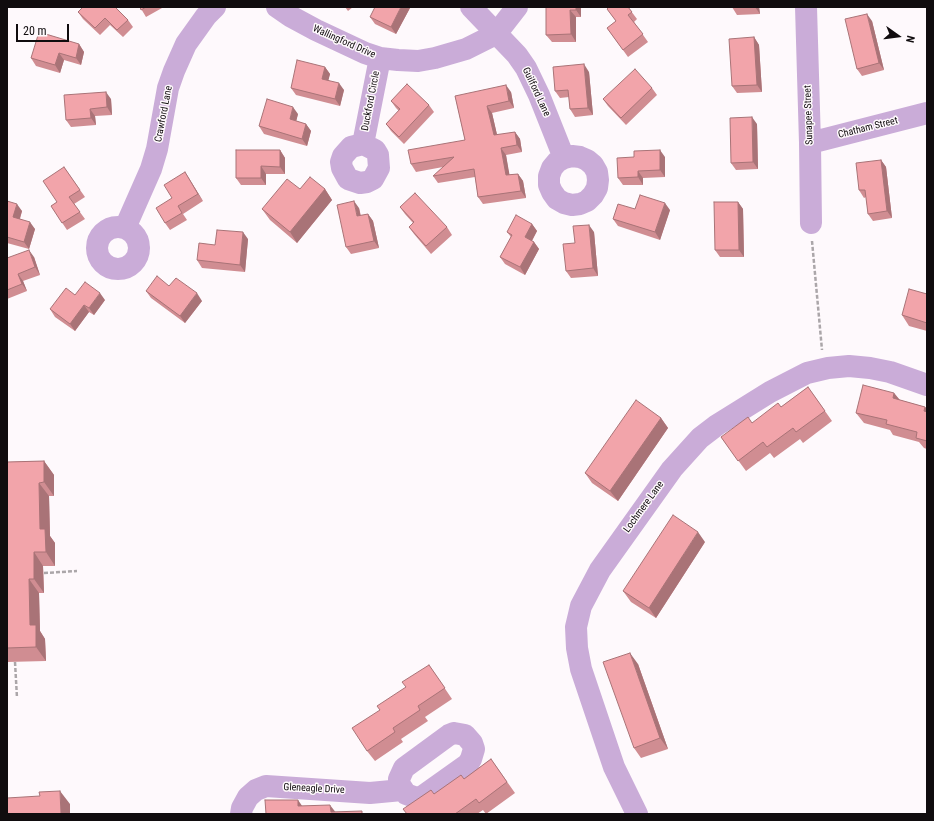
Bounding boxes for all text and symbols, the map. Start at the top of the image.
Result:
scale bar [18,16,71,42]
north arrow [878,16,918,56]
street label: Wallingford Drive [311,23,377,61]
text: 20 m [23,24,47,38]
text: N [903,34,917,44]
street label: Guilford Lane [519,66,553,118]
street label: Duckford Circle [359,70,383,132]
street label: Crawford Lane [153,85,175,143]
street label: Sunapee Street [802,85,816,145]
street label: Chatham Street [837,115,899,141]
street label: Lochmere Lane [621,479,667,535]
street label: Gleneagle Drive [283,781,345,797]

